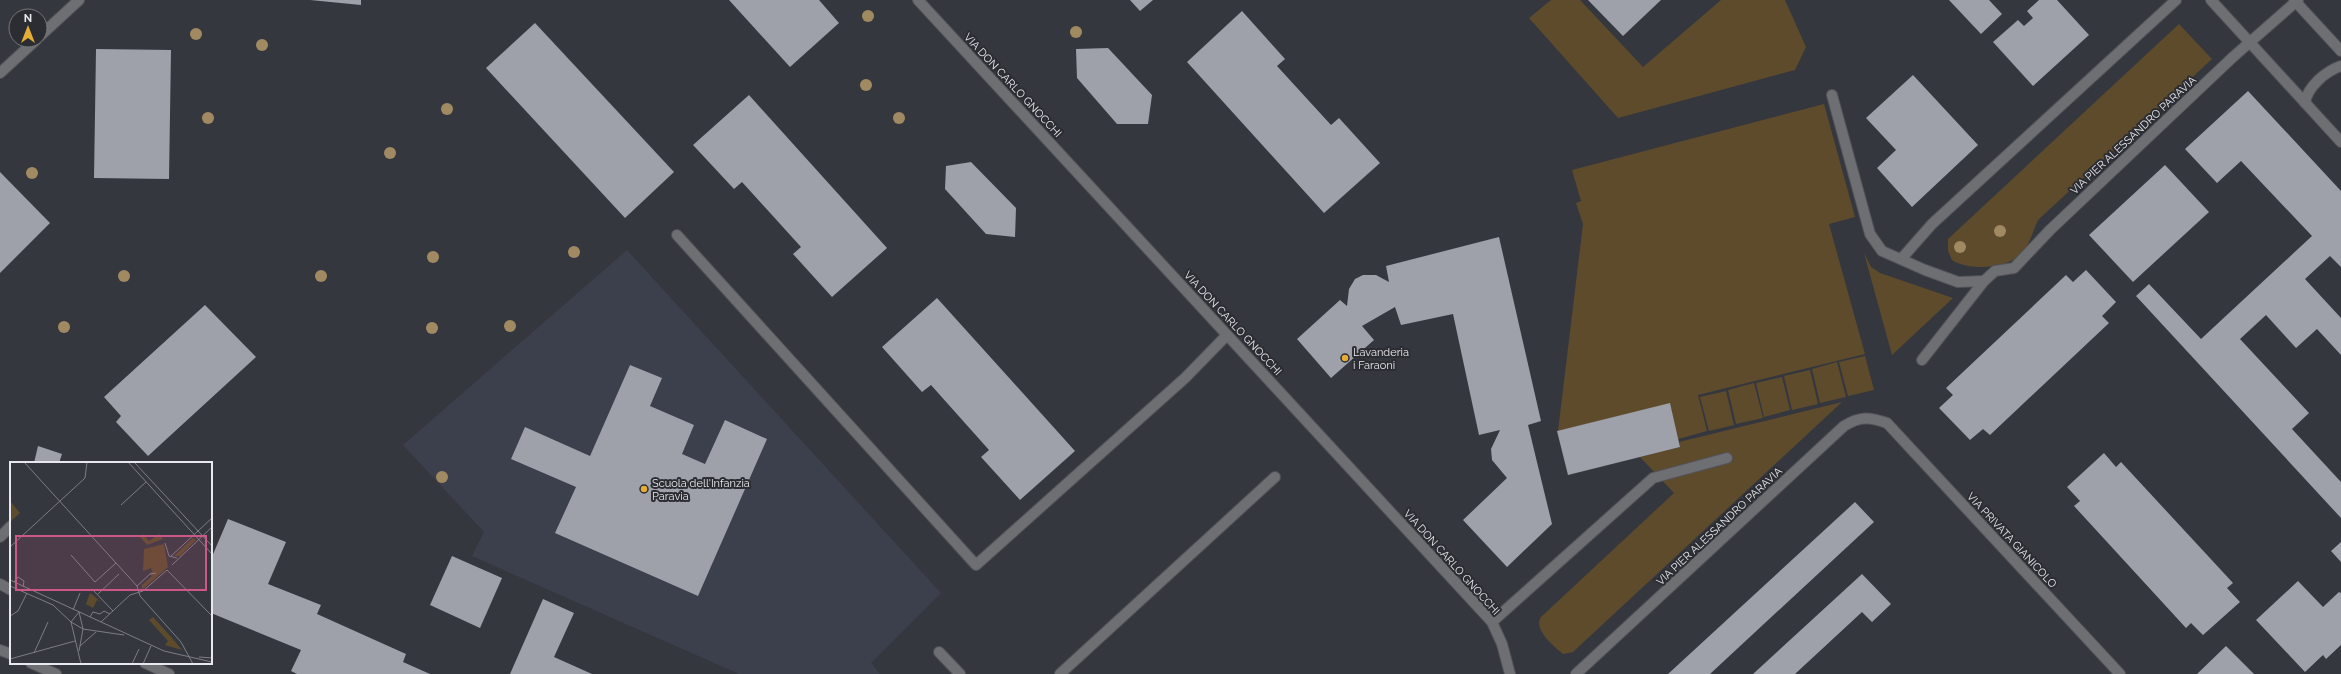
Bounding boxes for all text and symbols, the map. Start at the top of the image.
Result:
north arrow [8,8,48,48]
text: N [24,12,32,25]
street label: VIA DON CARLO GNOCCHI [961,31,1064,140]
street label: VIA PIER ALESSANDRO PARAVIA [2068,73,2199,197]
street label: VIA DON CARLO GNOCCHI [1181,269,1284,378]
place label: Lavanderia i Faraoni [1353,346,1409,372]
marker: Lavanderia i Faraoni [1340,353,1350,363]
inset map [10,462,212,664]
street label: VIA PIER ALESSANDRO PARAVIA [1654,464,1785,588]
place label: Scuola dell'Infanzia Paravia [652,477,750,503]
marker: Scuola dell'Infanzia Paravia [639,484,649,494]
street label: VIA PRIVATA GIANICOLO [1964,490,2059,591]
street label: VIA DON CARLO GNOCCHI [1401,507,1502,618]

